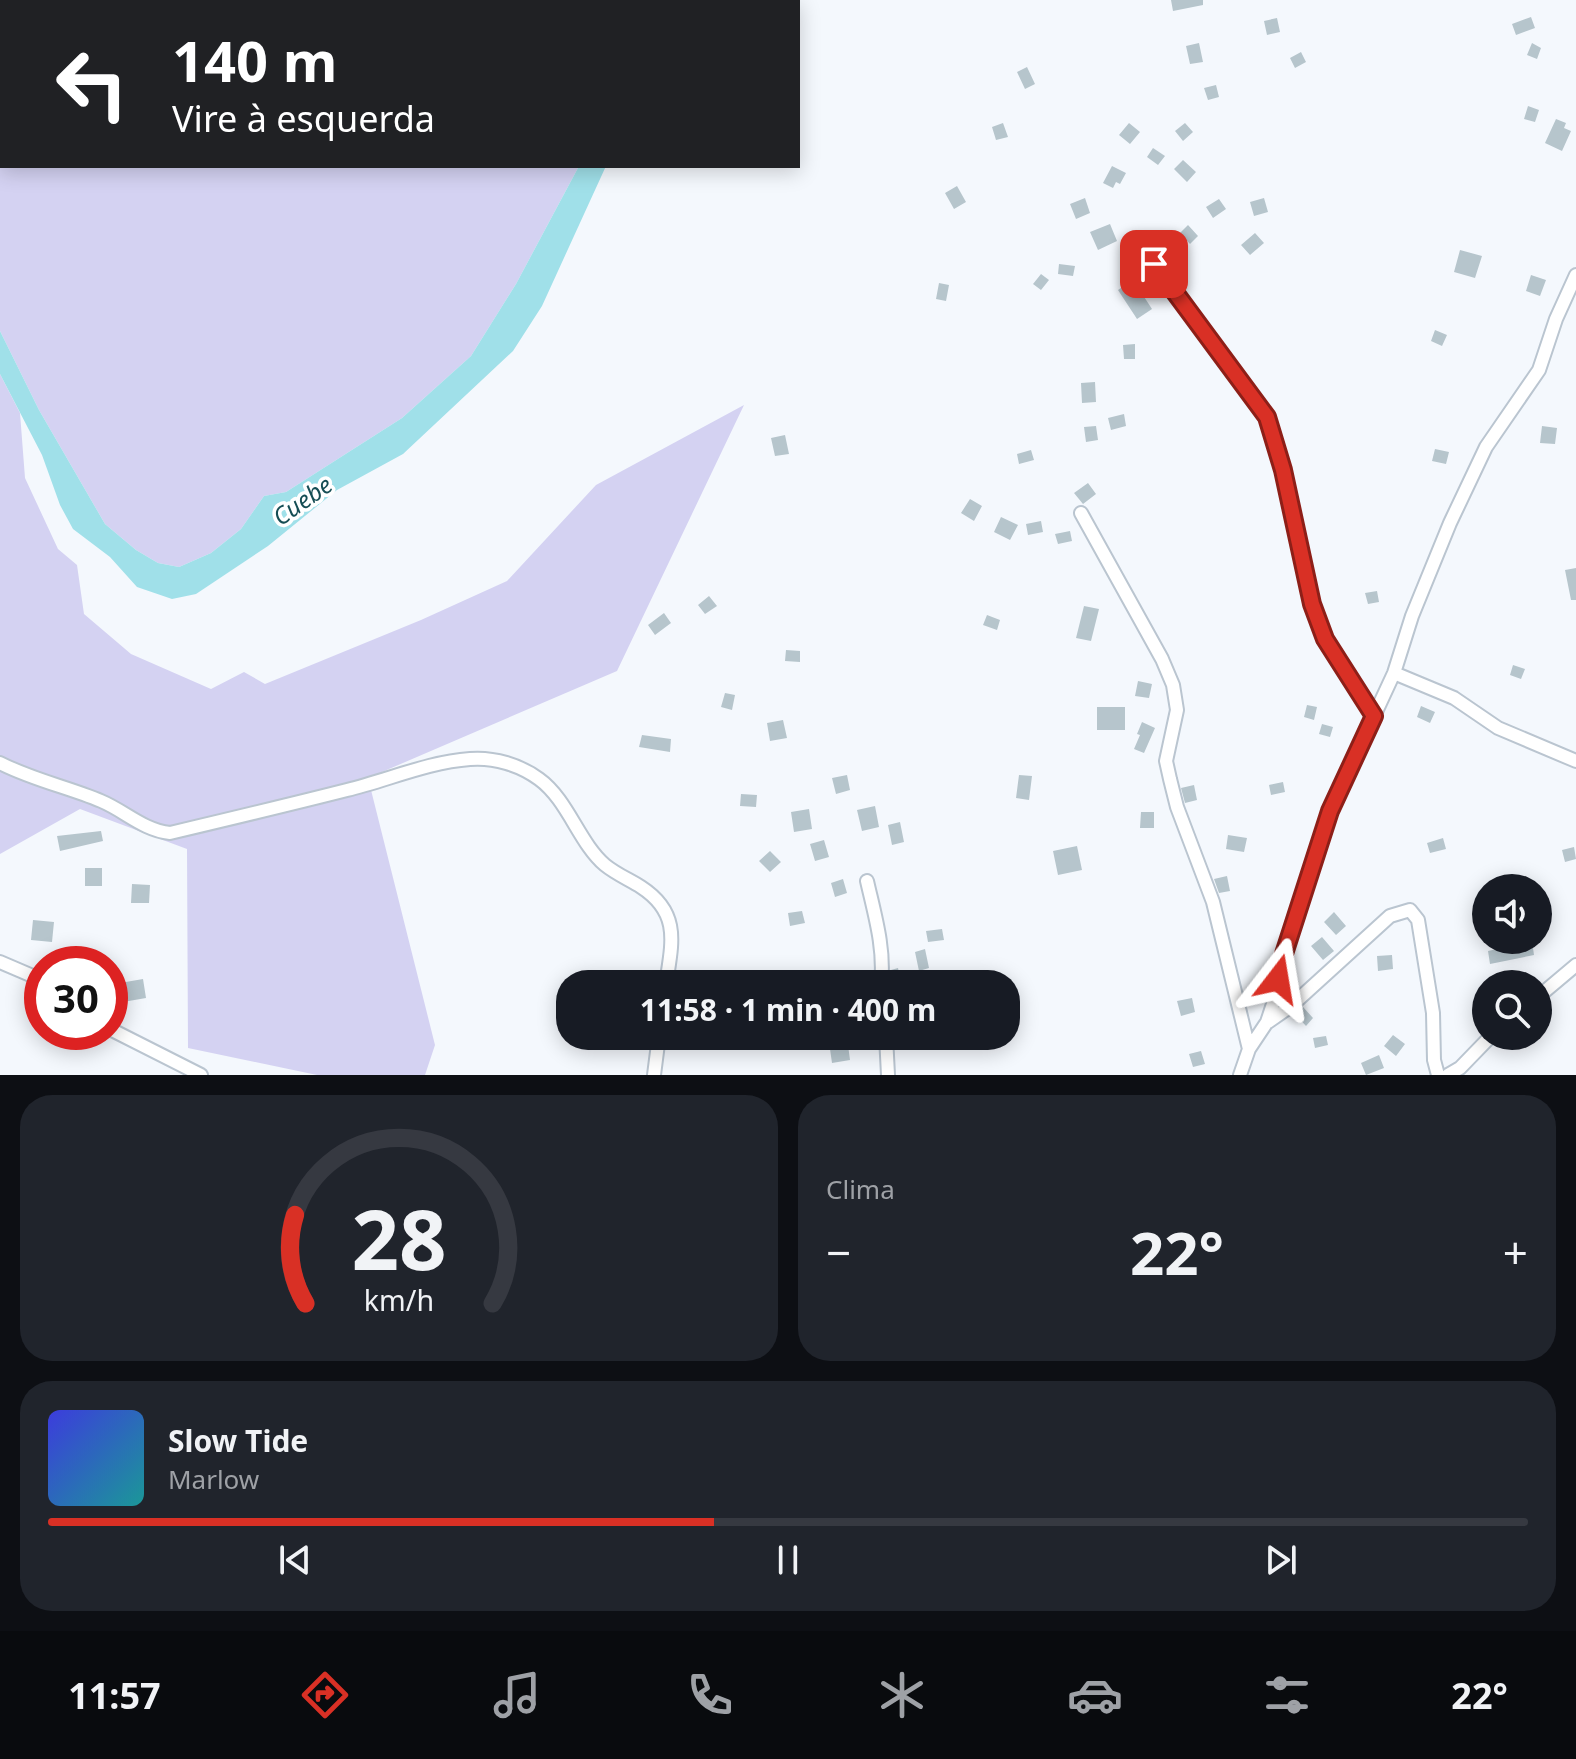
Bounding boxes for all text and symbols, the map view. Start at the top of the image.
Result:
text: 140 m [172,22,337,98]
icon: left [40,32,144,136]
text: Vire à esquerda [172,94,435,143]
pin [1120,230,1188,298]
icon: arrive [1132,242,1176,286]
water label: Cuebe [266,468,338,532]
map controls [1472,874,1552,1050]
button: sound [1472,874,1552,954]
position arrow [1236,937,1320,1021]
speed limit sign: 30 [24,946,128,1050]
button: search [1472,970,1552,1050]
text: 11:58 · 1 min · 400 m [640,989,936,1030]
text: Clima [826,1171,895,1207]
text: 28 [351,1181,447,1294]
text: 22° [1130,1211,1224,1293]
text: − [826,1222,851,1282]
text: + [1503,1222,1528,1282]
text: km/h [364,1280,434,1319]
text: Slow Tide [168,1420,308,1461]
text: Marlow [168,1461,259,1497]
icon: previous [273,1538,317,1582]
icon: pause [766,1538,810,1582]
icon: next [1259,1538,1303,1582]
icon: directions [297,1667,353,1723]
icon: music [489,1667,545,1723]
icon: phone [682,1667,738,1723]
icon: climate [874,1667,930,1723]
icon: car [1067,1667,1123,1723]
icon: filters [1259,1667,1315,1723]
text: 11:57 [68,1671,161,1720]
text: 22° [1451,1671,1508,1720]

